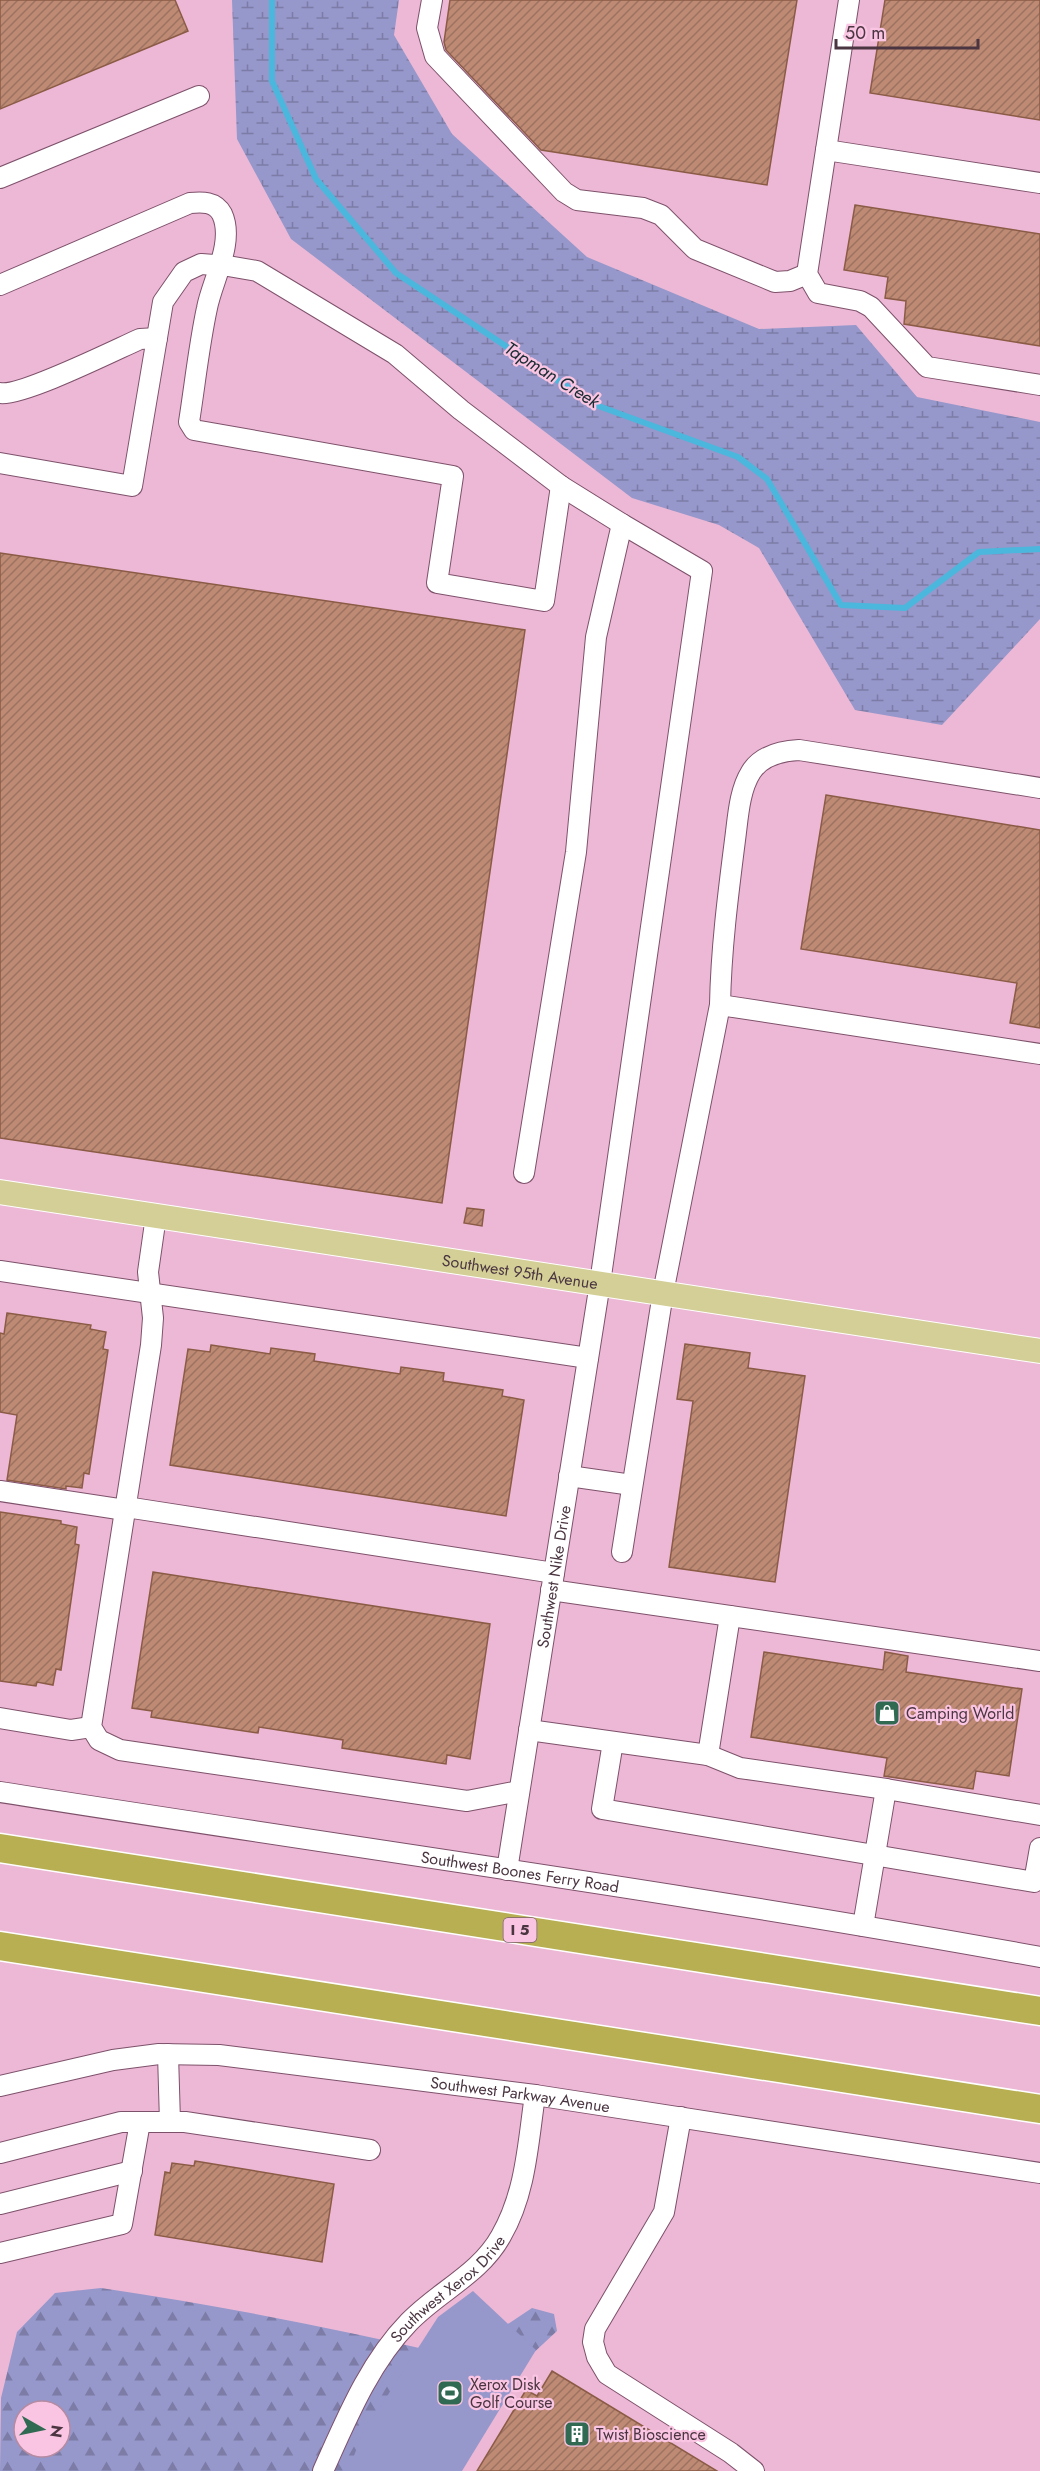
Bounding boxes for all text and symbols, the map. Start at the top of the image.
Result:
scale bar [836,12,978,50]
text: 50 m [845,20,885,46]
water label: Tapman Creek [499,335,606,415]
street label: Southwest 95th Avenue [440,1249,599,1295]
street label: Southwest Nike Drive [531,1504,577,1650]
shop icon: Camping World [872,1698,902,1728]
place label: Camping World [906,1702,1014,1725]
street label: Southwest Boones Ferry Road [419,1845,621,1898]
road number: I 5 [504,1918,536,1942]
street label: Southwest Parkway Avenue [429,2071,611,2118]
street label: Southwest Xerox Drive [385,2231,511,2347]
place label: Xerox Disk Golf Course [470,2373,552,2414]
sports icon: Xerox Disk Golf Course [435,2378,465,2408]
north arrow [12,2399,72,2459]
building icon: Twist Bioscience [562,2419,592,2449]
text: N [44,2423,69,2439]
place label: Twist Bioscience [596,2423,706,2446]

